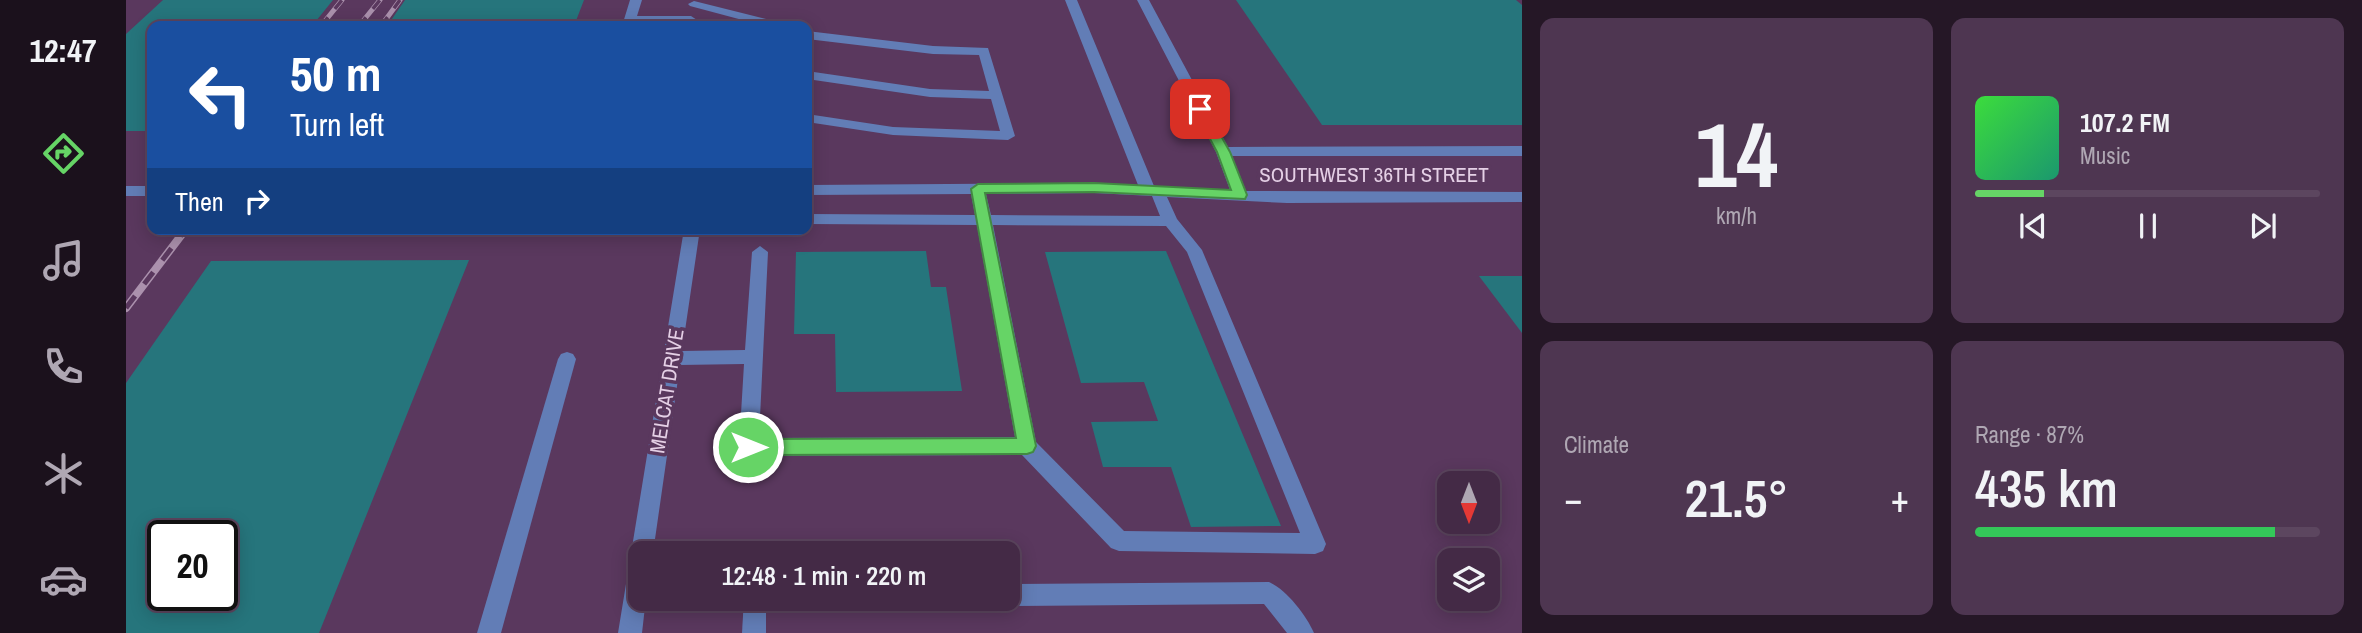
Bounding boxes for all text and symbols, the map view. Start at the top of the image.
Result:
text: 12:47 [29,29,97,72]
text: 50 m [290,40,382,106]
icon: left [175,49,266,140]
pin [1170,79,1230,139]
icon: arrive [1181,90,1219,128]
text: 14 [1695,93,1778,215]
text: Turn left [290,103,384,146]
text: 107.2 FM [2080,105,2170,140]
icon: directions [39,129,88,178]
text: Music [2080,140,2130,171]
street label: SOUTHWEST 36TH STREET [1259,160,1489,189]
icon: right [238,182,276,220]
text: Then [175,184,224,219]
text: km/h [1716,200,1757,231]
icon: previous [2014,207,2052,245]
icon: pause [2129,207,2167,245]
icon: next [2244,207,2282,245]
icon: music [39,236,88,285]
street label: MELCAT DRIVE [642,327,691,455]
icon: phone [39,342,88,391]
position arrow [711,410,785,484]
text: Range · 87% [1975,419,2084,450]
text: Climate [1564,429,1629,460]
icon: climate [39,449,88,498]
text: 435 km [1975,453,2118,523]
text: 21.5° [1685,463,1788,533]
north arrow [1437,471,1500,534]
map controls [1437,471,1500,611]
text: − [1564,473,1582,524]
text: + [1891,473,1909,524]
speed limit sign: 20 [147,520,238,611]
button: layers [1437,548,1500,611]
icon: car [39,555,88,604]
text: 12:48 · 1 min · 220 m [722,558,926,593]

